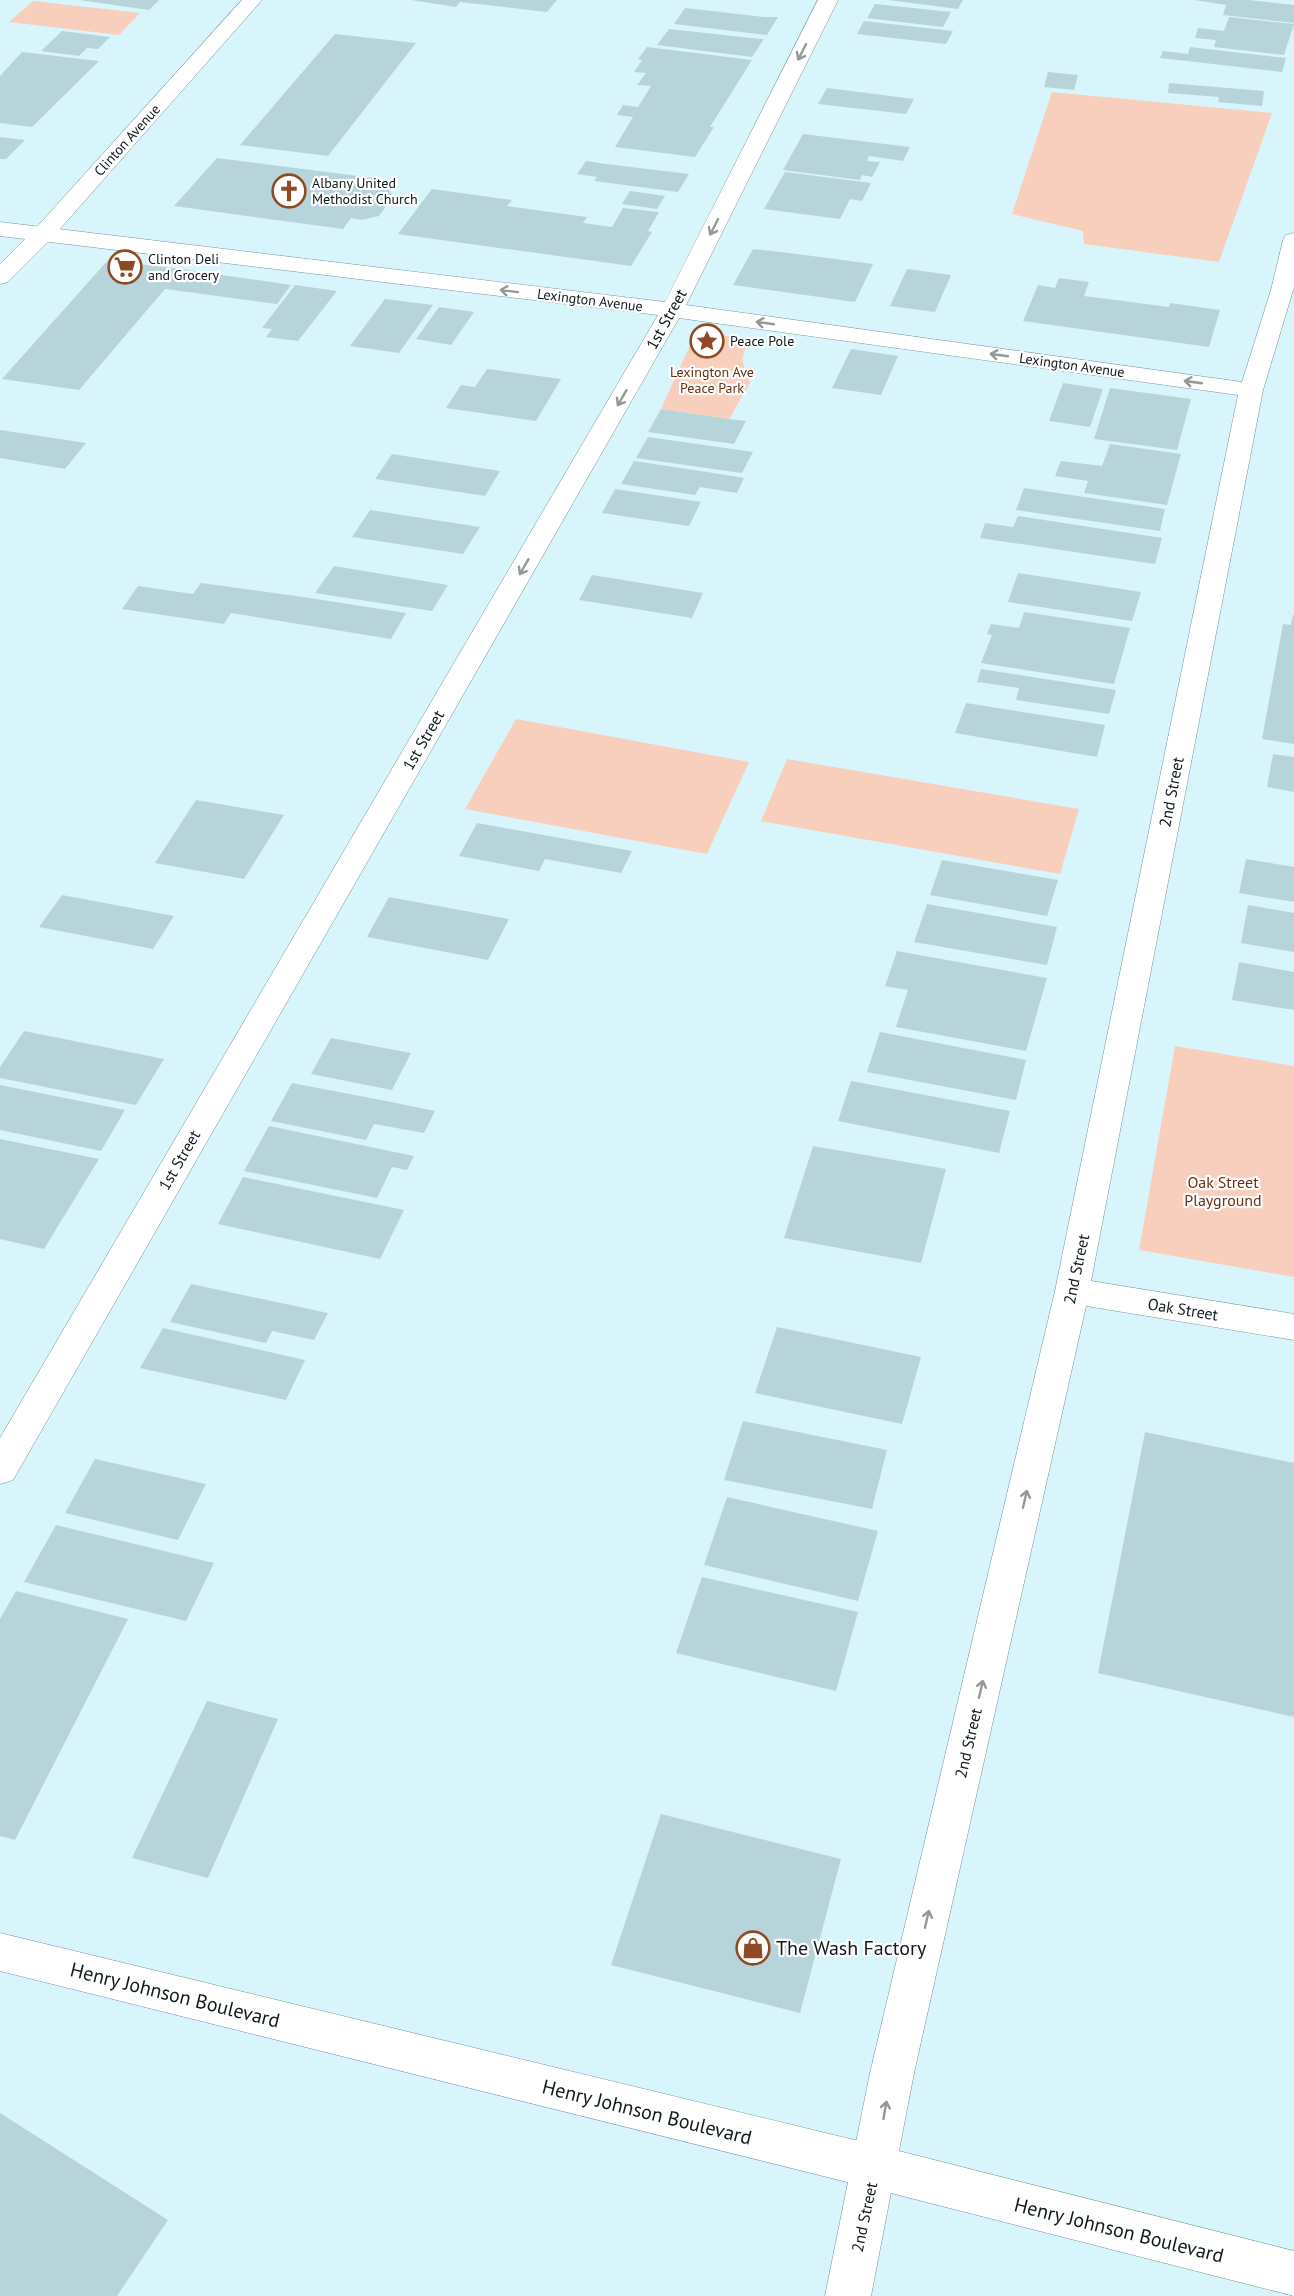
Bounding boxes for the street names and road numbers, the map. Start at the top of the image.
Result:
street label: Clinton Avenue [90,100,164,180]
street label: Lexington Avenue [536,285,644,315]
street label: 1st Street [641,285,691,353]
street label: Lexington Avenue [1018,349,1126,381]
street label: 1st Street [398,706,448,774]
street label: 2nd Street [1154,755,1188,829]
street label: 1st Street [154,1126,204,1194]
street label: 2nd Street [1059,1232,1093,1306]
street label: Oak Street [1146,1294,1220,1325]
street label: 2nd Street [950,1705,986,1780]
street label: Henry Johnson Boulevard [68,1956,282,2034]
street label: Henry Johnson Boulevard [540,2073,754,2151]
street label: 2nd Street [847,2180,881,2254]
street label: Henry Johnson Boulevard [1012,2191,1226,2269]

